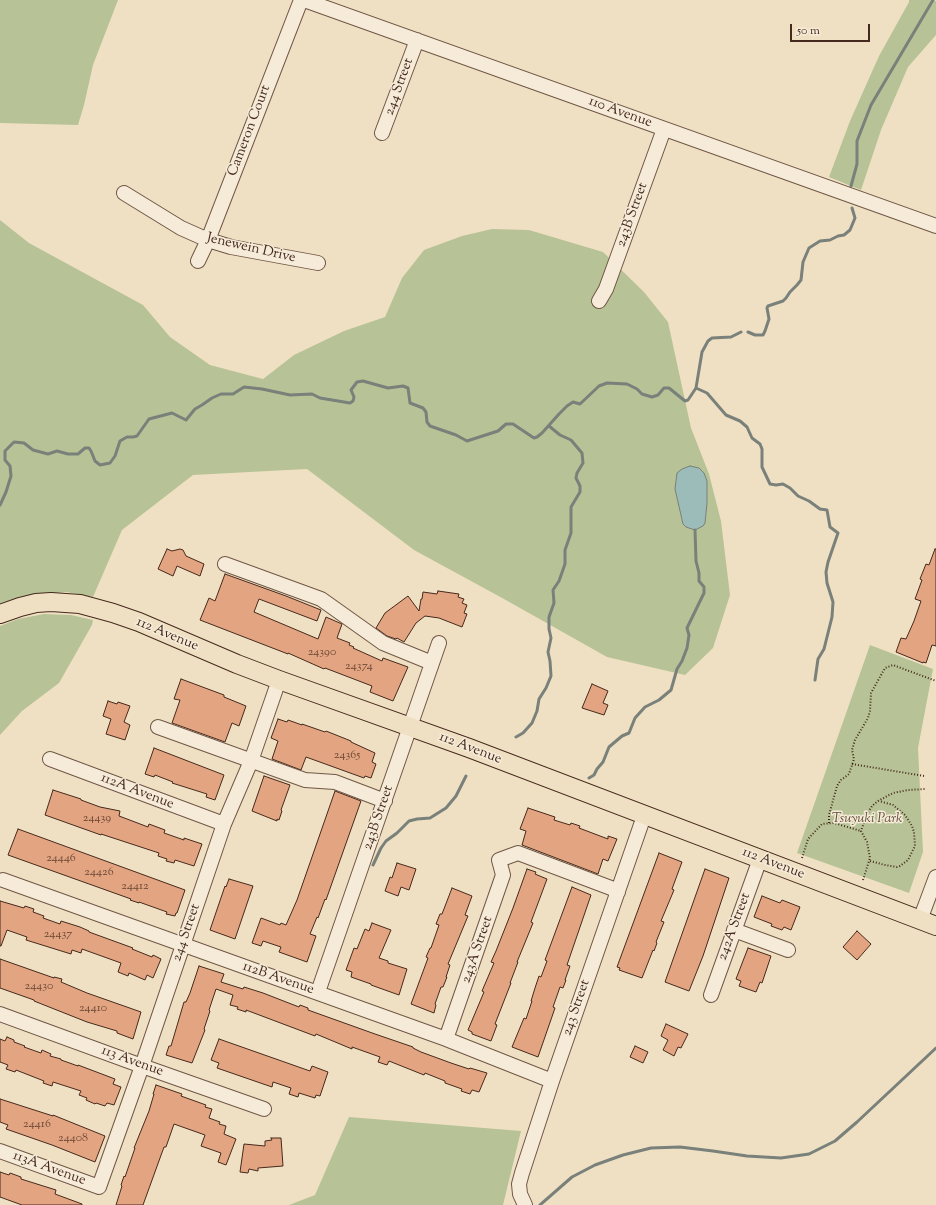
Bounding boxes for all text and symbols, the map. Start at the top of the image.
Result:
scale bar [792,16,872,42]
text: 50 m [797,22,820,40]
street label: 244 Street [382,56,418,118]
street label: Cameron Court [225,83,275,179]
street label: 110 Avenue [586,94,654,132]
street label: 243B Street [614,181,652,249]
street label: Jenewein Drive [205,231,297,267]
street label: 112 Avenue [133,614,201,656]
house number: 24390 [308,646,336,660]
house number: 24374 [345,660,373,674]
street label: 112 Avenue [436,729,504,769]
house number: 24365 [334,749,360,763]
street label: 112A Avenue [98,770,176,814]
street label: 243B Street [360,783,398,853]
house number: 24439 [83,812,111,826]
park label: Tsuyuki Park [832,812,902,828]
street label: 112 Avenue [739,844,807,884]
house number: 24446 [46,852,76,866]
house number: 24426 [84,866,114,880]
house number: 24412 [121,880,149,894]
street label: 242A Street [715,891,755,963]
street label: 244 Street [169,902,205,964]
street label: 243A Street [459,914,497,986]
house number: 24437 [44,928,72,942]
street label: 112B Avenue [240,959,316,999]
street label: 243 Street [560,978,594,1038]
house number: 24430 [25,980,53,994]
house number: 24410 [79,1002,107,1016]
street label: 113 Avenue [99,1043,165,1081]
house number: 24416 [23,1118,51,1132]
house number: 24408 [58,1132,88,1146]
street label: 113A Avenue [10,1148,88,1190]

